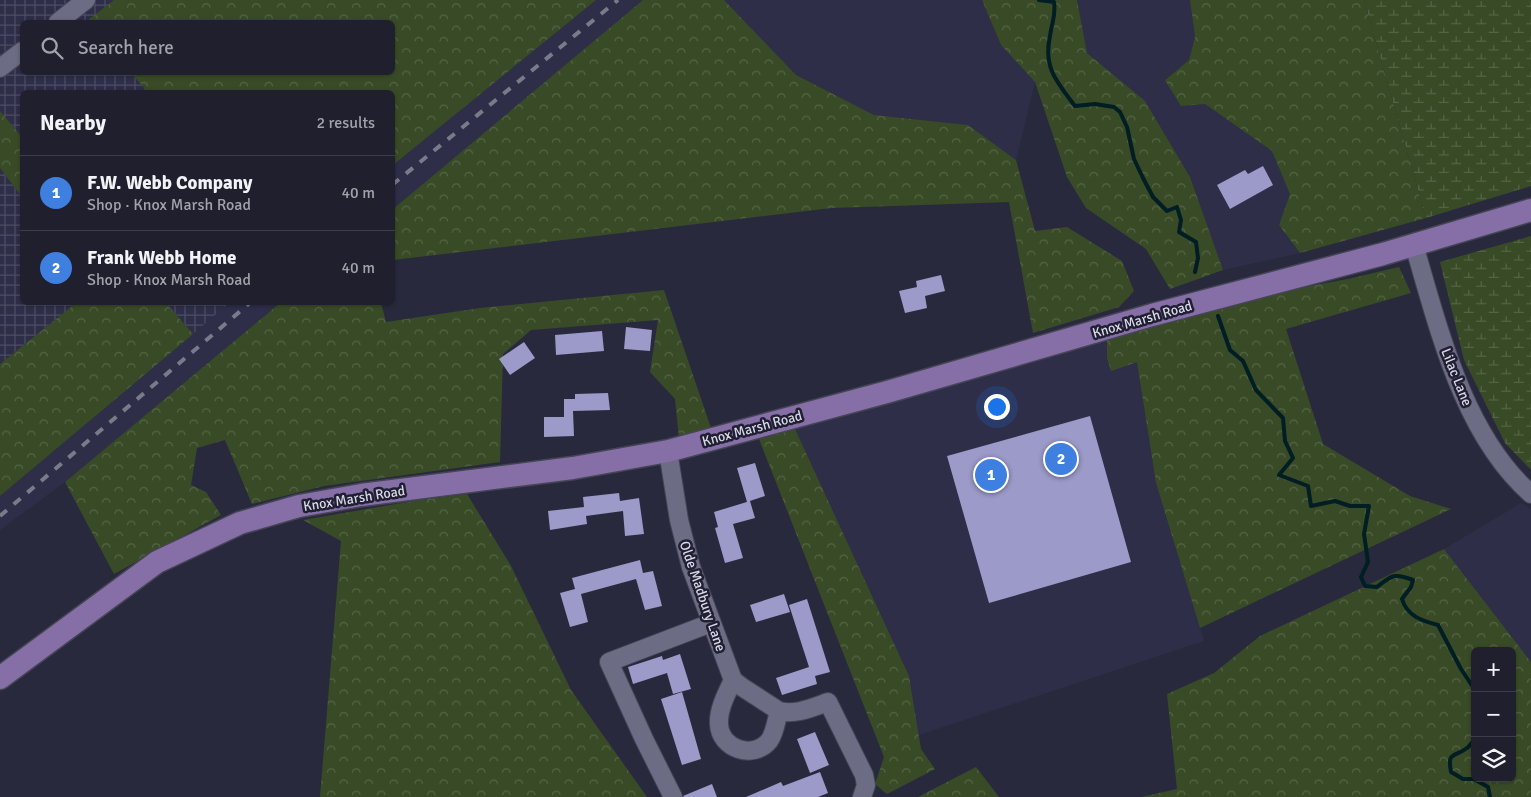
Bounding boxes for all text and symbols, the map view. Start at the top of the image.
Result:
search box [20,20,395,75]
icon: search [38,34,66,62]
text: Search here [78,36,174,60]
text: Nearby [40,110,106,136]
text: 2 results [316,113,375,133]
text: F.W. Webb Company [87,171,252,195]
text: 1 [52,183,60,203]
text: 40 m [341,183,375,203]
text: Shop · Knox Marsh Road [87,195,251,215]
text: Frank Webb Home [87,246,236,270]
text: 2 [52,258,60,278]
text: 40 m [341,258,375,278]
text: Shop · Knox Marsh Road [87,270,251,290]
street label: Knox Marsh Road [1090,297,1194,342]
street label: Lilac Lane [1437,346,1476,408]
your location [984,394,1010,420]
street label: Knox Marsh Road [700,407,804,450]
pin: 2 [1045,440,1077,478]
pin: 1 [975,456,1007,494]
street label: Knox Marsh Road [302,482,406,515]
street label: Olde Madbury Lane [676,539,729,654]
map controls [1471,647,1516,782]
button: + [1471,647,1516,692]
button: − [1471,692,1516,737]
button: layers [1471,737,1516,782]

